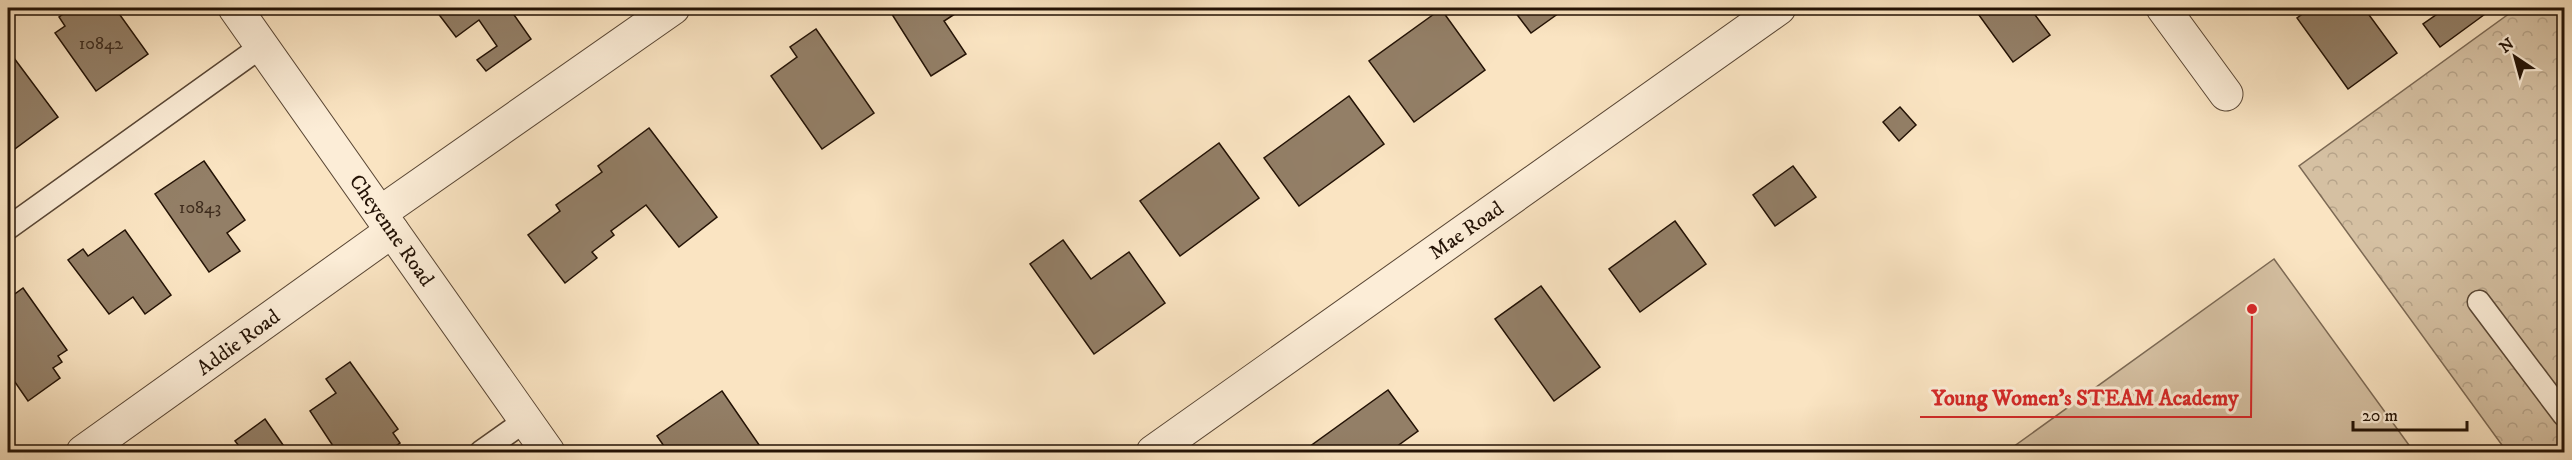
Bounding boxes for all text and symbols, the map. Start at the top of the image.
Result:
north arrow [2485,27,2545,87]
house number: 10842 [79,33,123,55]
text: N [2496,34,2518,58]
street label: Cheyenne Road [343,170,440,292]
street label: Mae Road [1424,196,1509,266]
house number: 10843 [179,197,221,219]
street label: Addie Road [192,304,286,382]
callout: Young Women's STEAM Academy [1920,377,2251,417]
text: Young Women's STEAM Academy [1930,385,2239,412]
scale bar [2353,394,2467,432]
text: 20 m [2362,405,2398,427]

